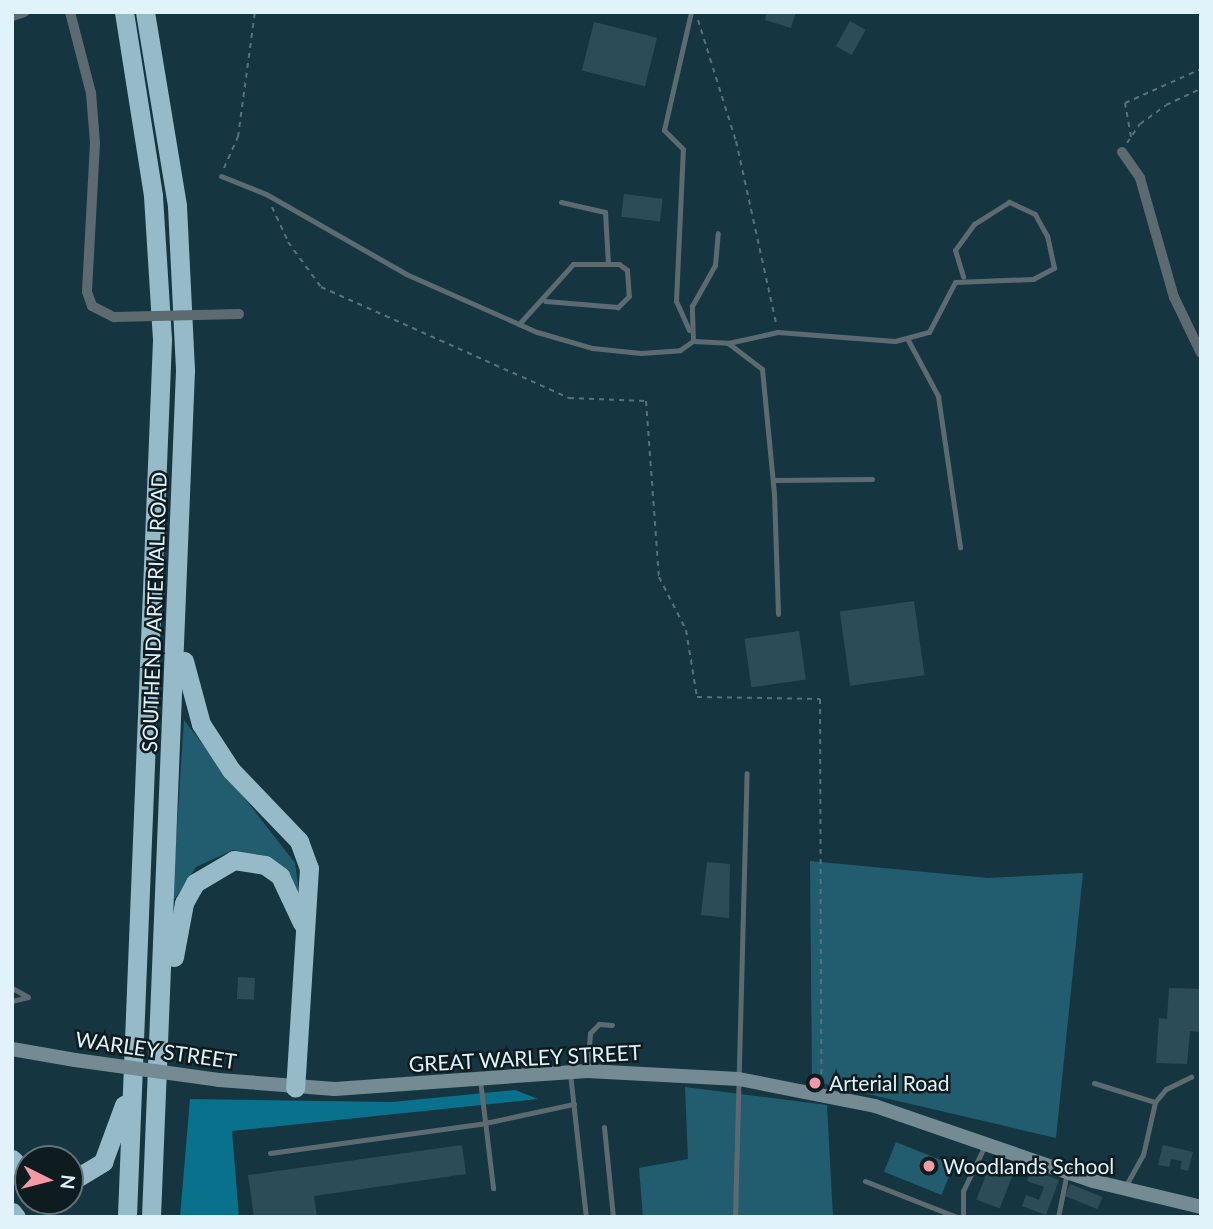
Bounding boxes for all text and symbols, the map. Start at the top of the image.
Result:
street label: SOUTHEND ARTERIAL ROAD [136,471,172,753]
street label: WARLEY STREET [73,1026,239,1074]
street label: GREAT WARLEY STREET [407,1039,643,1077]
place label: Arterial Road [829,1070,949,1096]
marker: Arterial Road [807,1075,823,1091]
north arrow [14,1145,84,1215]
place label: Woodlands School [943,1153,1114,1179]
marker: Woodlands School [921,1158,937,1174]
text: N [56,1174,81,1191]

